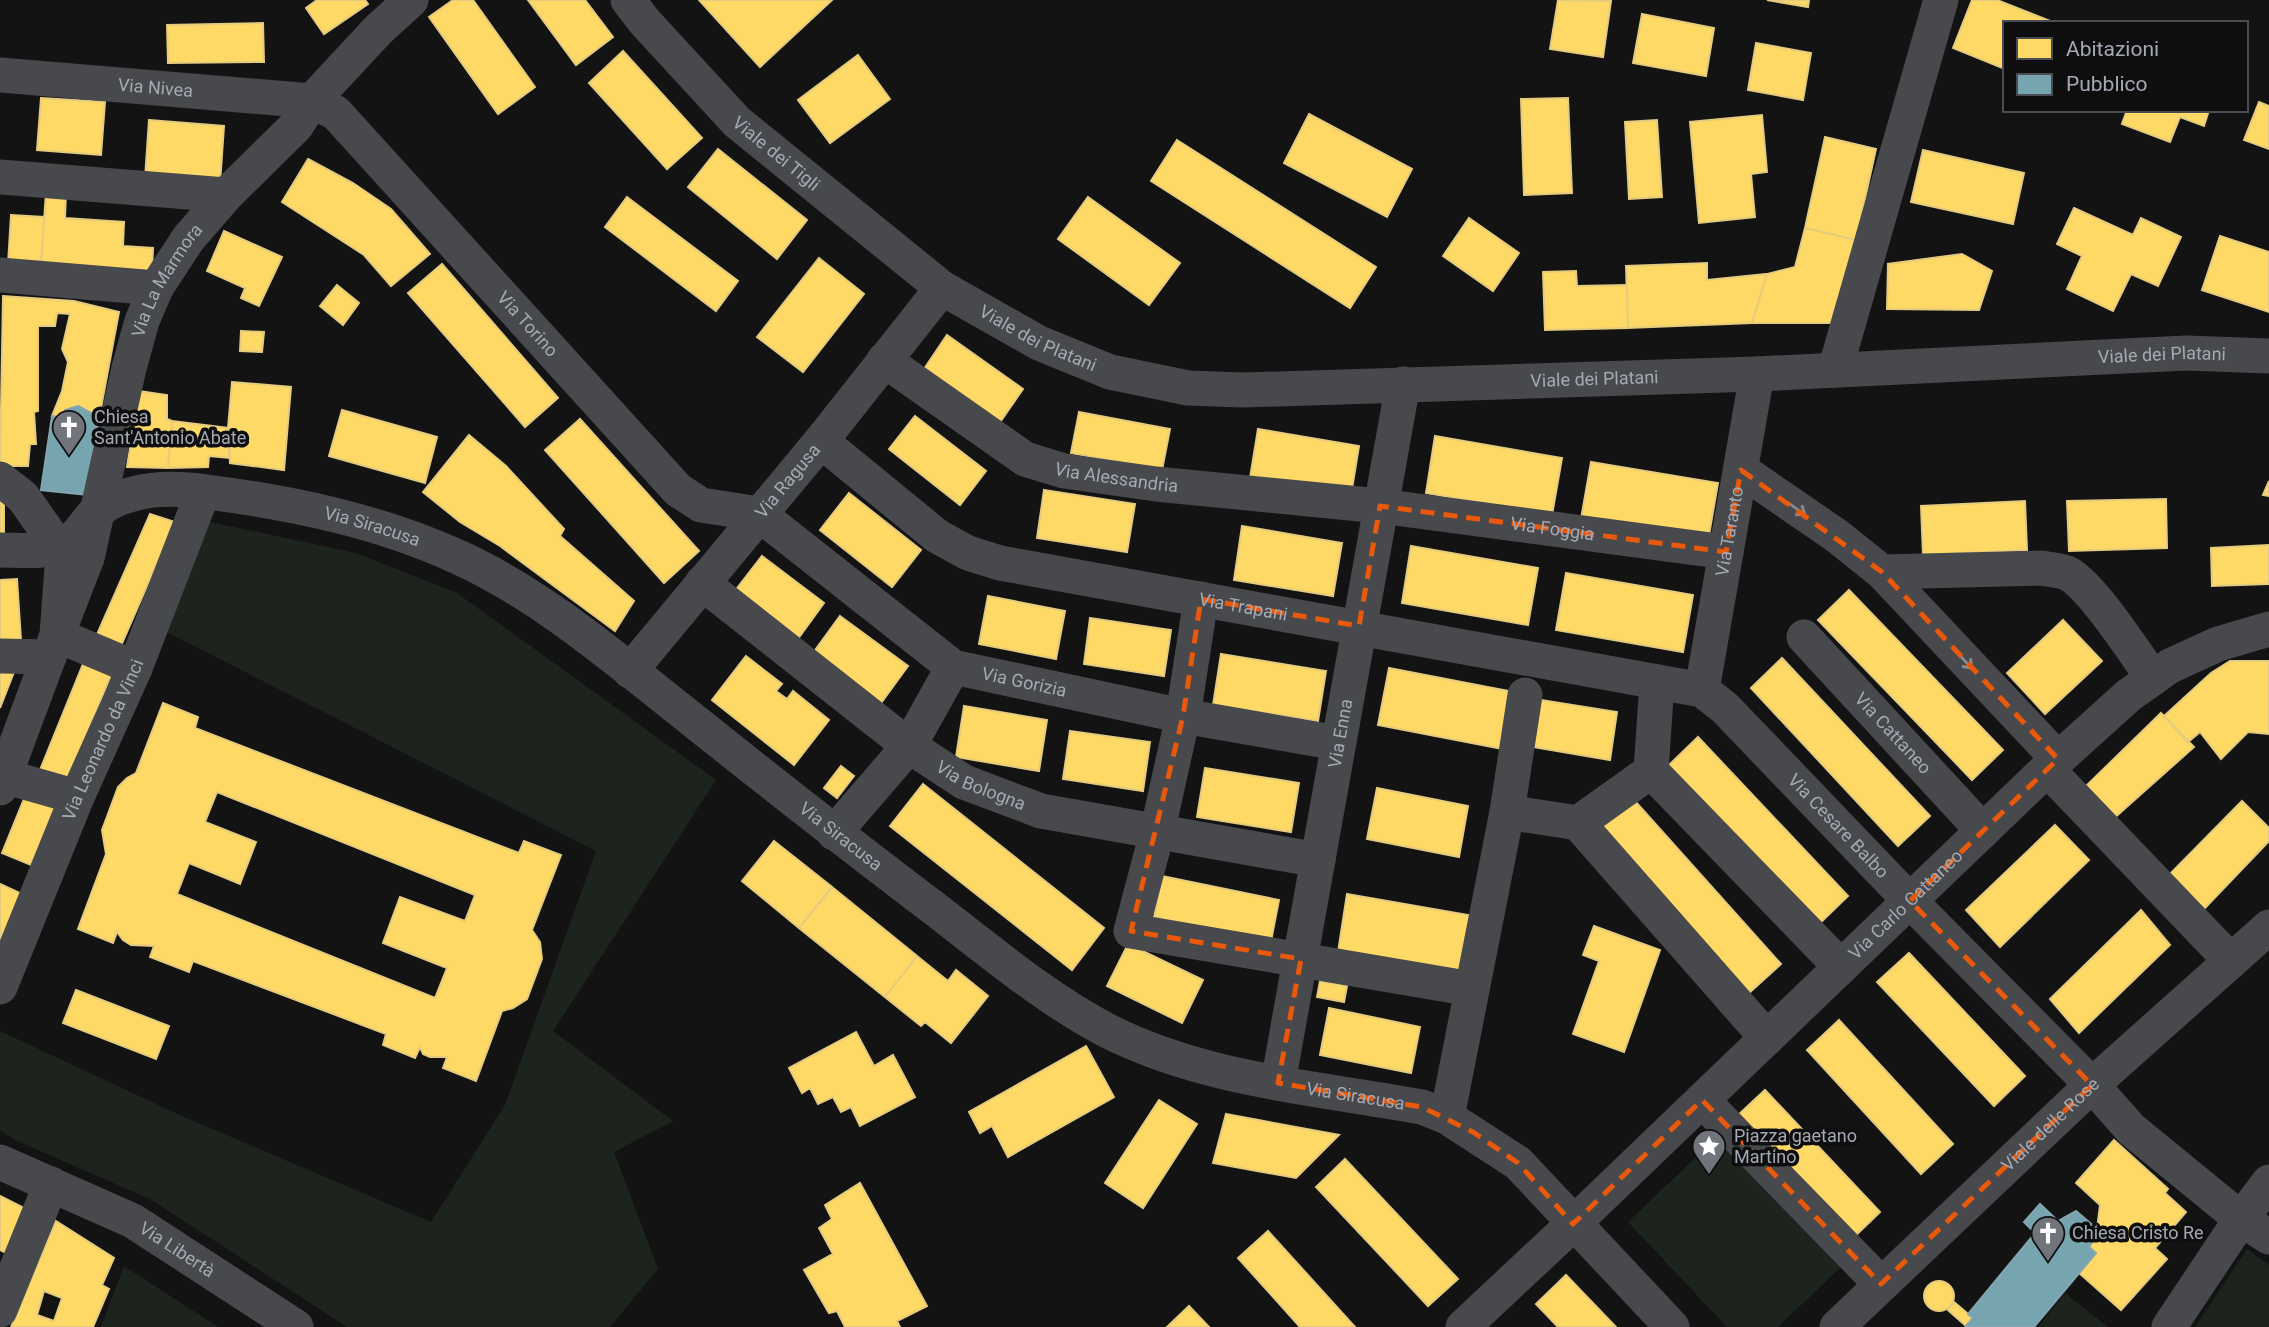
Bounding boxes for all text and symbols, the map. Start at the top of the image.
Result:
legend [2003,21,2248,112]
text: Abitazioni [2066,37,2159,61]
text: Pubblico [2066,72,2148,96]
street label: Via Nivea [117,74,194,101]
street label: Viale dei Tigli [728,112,824,195]
street label: Via La Marmora [127,219,206,339]
street label: Via Torino [493,287,563,361]
street label: Viale dei Platani [976,300,1100,375]
street label: Viale dei Platani [2097,342,2226,367]
street label: Viale dei Platani [1530,366,1659,391]
place label: Chiesa Sant'Antonio Abate [94,406,246,448]
church icon: Chiesa Sant'Antonio Abate [50,408,88,457]
street label: Via Ragusa [751,439,824,522]
street label: Via Alessandria [1052,458,1179,496]
street label: Via Taranto [1711,485,1747,578]
street label: Via Siracusa [322,502,423,550]
one-way arrow [1787,502,1806,516]
street label: Via Foggia [1509,512,1596,544]
street label: Via Trapani [1197,588,1289,625]
one-way arrow [1957,652,1974,669]
street label: Via Leonardo da Vinci [58,656,147,823]
street label: Via Gorizia [980,662,1069,701]
street label: Via Cattaneo [1851,688,1936,778]
street label: Via Enna [1323,697,1357,770]
street label: Via Bologna [932,756,1029,814]
street label: Via Cesare Balbo [1784,769,1893,882]
street label: Via Siracusa [795,797,887,875]
street label: Via Carlo Cattaneo [1844,845,1967,964]
street label: Viale delle Rose [1997,1073,2103,1176]
street label: Via Siracusa [1305,1077,1406,1114]
place label: Piazza gaetano Martino [1734,1125,1857,1167]
place icon: Piazza gaetano Martino [1690,1127,1728,1176]
church icon: Chiesa Cristo Re [2029,1214,2067,1263]
street label: Via Libertà [135,1217,219,1281]
place label: Chiesa Cristo Re [2072,1222,2204,1243]

